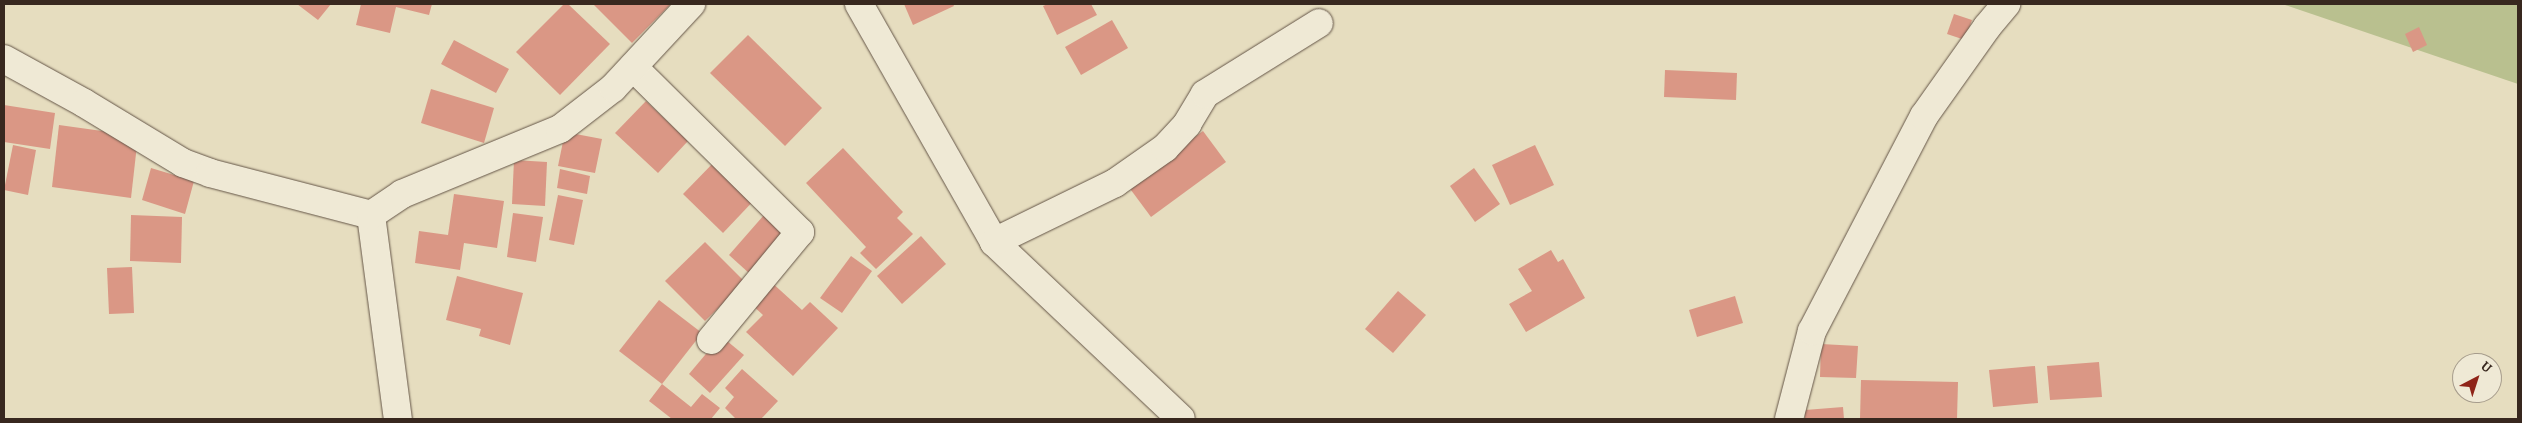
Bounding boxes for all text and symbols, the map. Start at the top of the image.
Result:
north arrow [2452,353,2502,403]
text: U [2477,357,2496,377]

